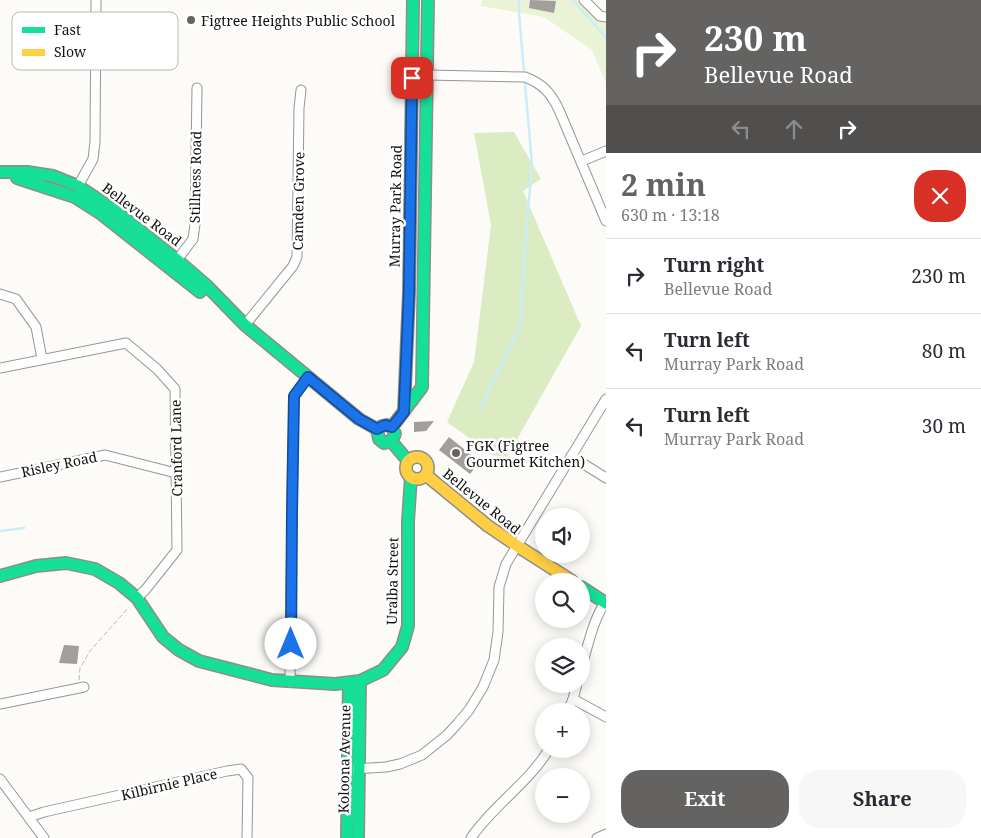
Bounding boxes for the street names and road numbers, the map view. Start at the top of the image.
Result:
street label: Stillness Road [185,130,205,223]
street label: Murray Park Road [384,144,406,267]
street label: Camden Grove [288,151,308,251]
street label: Bellevue Road [98,178,186,250]
street label: Cranford Lane [166,399,186,497]
street label: Risley Road [19,447,99,481]
street label: Bellevue Road [439,464,525,538]
street label: Uralba Street [382,537,402,625]
street label: Koloona Avenue [334,704,354,814]
street label: Kilbirnie Place [119,764,219,804]

